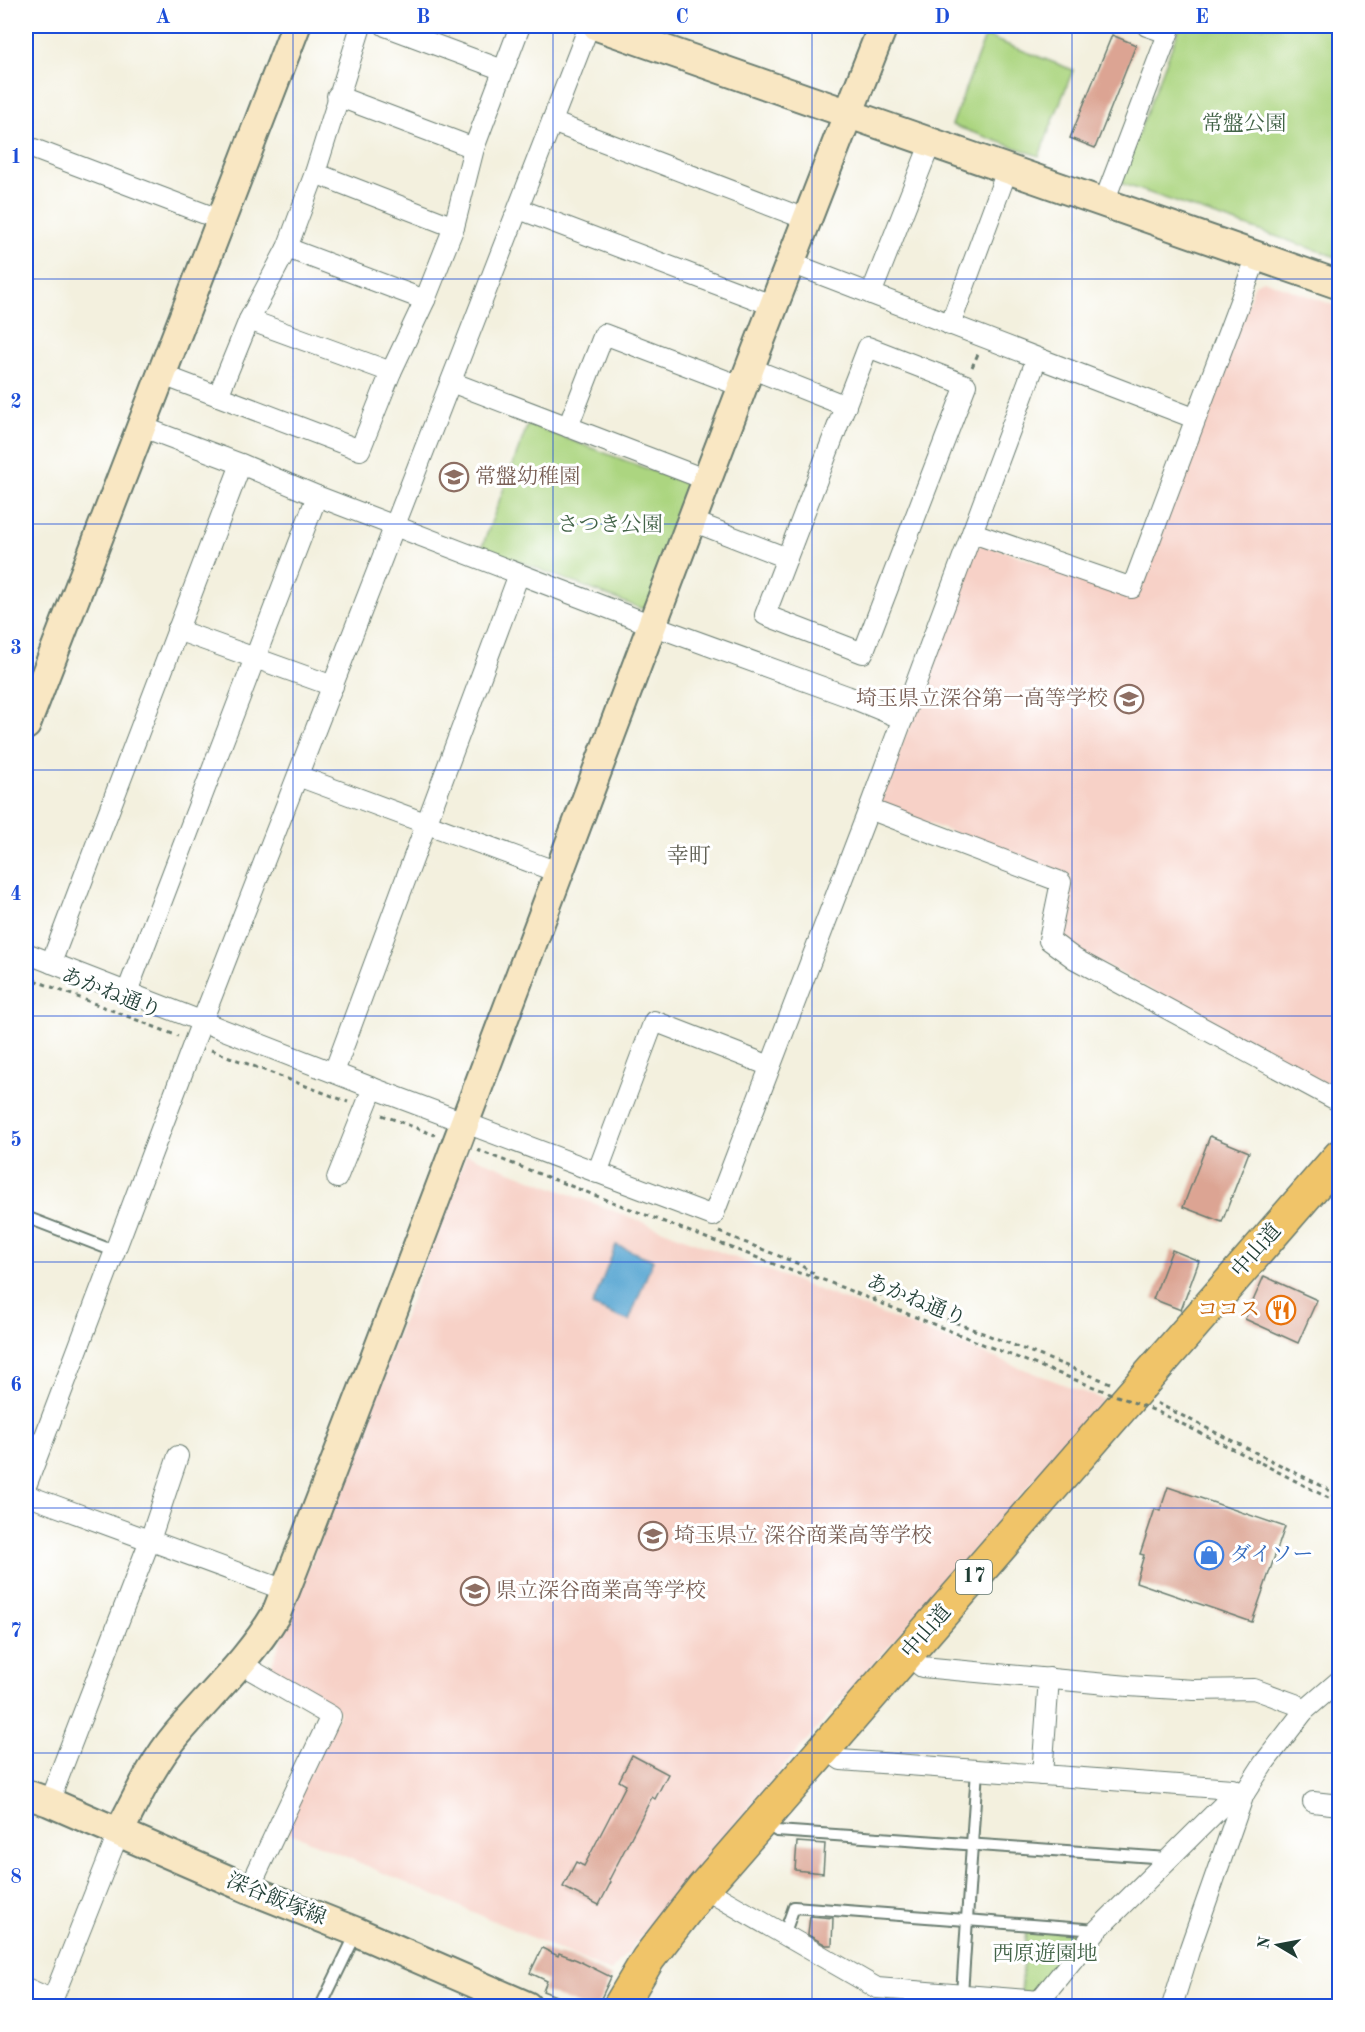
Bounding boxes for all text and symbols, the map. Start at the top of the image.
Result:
text: A [155,8,171,28]
text: B [416,8,430,28]
text: C [675,8,689,28]
text: D [934,8,950,28]
text: E [1195,8,1209,28]
park label: 常盤公園 [1202,112,1286,135]
text: 1 [10,148,22,168]
text: 2 [10,393,22,413]
school or university icon: 常盤幼稚園 [438,461,470,493]
place label: 常盤幼稚園 [475,465,580,488]
park label: さつき公園 [558,513,663,536]
text: 3 [10,639,22,659]
school or university icon: 埼玉県立深谷第一高等学校 [1113,683,1145,715]
place label: 埼玉県立深谷第一高等学校 [856,687,1108,710]
district label: 幸町 [667,844,711,868]
text: 4 [10,885,22,905]
street label: あかね通り [58,964,164,1023]
text: 5 [10,1130,22,1151]
street label: 中山道 [1227,1219,1286,1282]
street label: あかね通り [863,1270,969,1330]
restaurant icon: ココス [1265,1294,1297,1326]
place label: ココス [1197,1300,1260,1321]
text: 6 [10,1376,22,1396]
school or university icon: 埼玉県立 深谷商業高等学校 [637,1520,669,1552]
place label: 埼玉県立 深谷商業高等学校 [674,1524,932,1547]
shop icon: ダイソー [1193,1539,1225,1571]
place label: ダイソー [1230,1544,1314,1566]
road number: 17 [956,1560,992,1594]
school or university icon: 県立深谷商業高等学校 [459,1575,491,1607]
place label: 県立深谷商業高等学校 [496,1579,706,1602]
street label: 中山道 [897,1600,956,1663]
text: 7 [10,1622,22,1642]
text: 8 [10,1868,22,1888]
street label: 深谷飯塚線 [223,1869,329,1929]
north arrow [1248,1915,1308,1975]
text: N [1256,1935,1274,1950]
park label: 西原遊園地 [993,1942,1098,1965]

